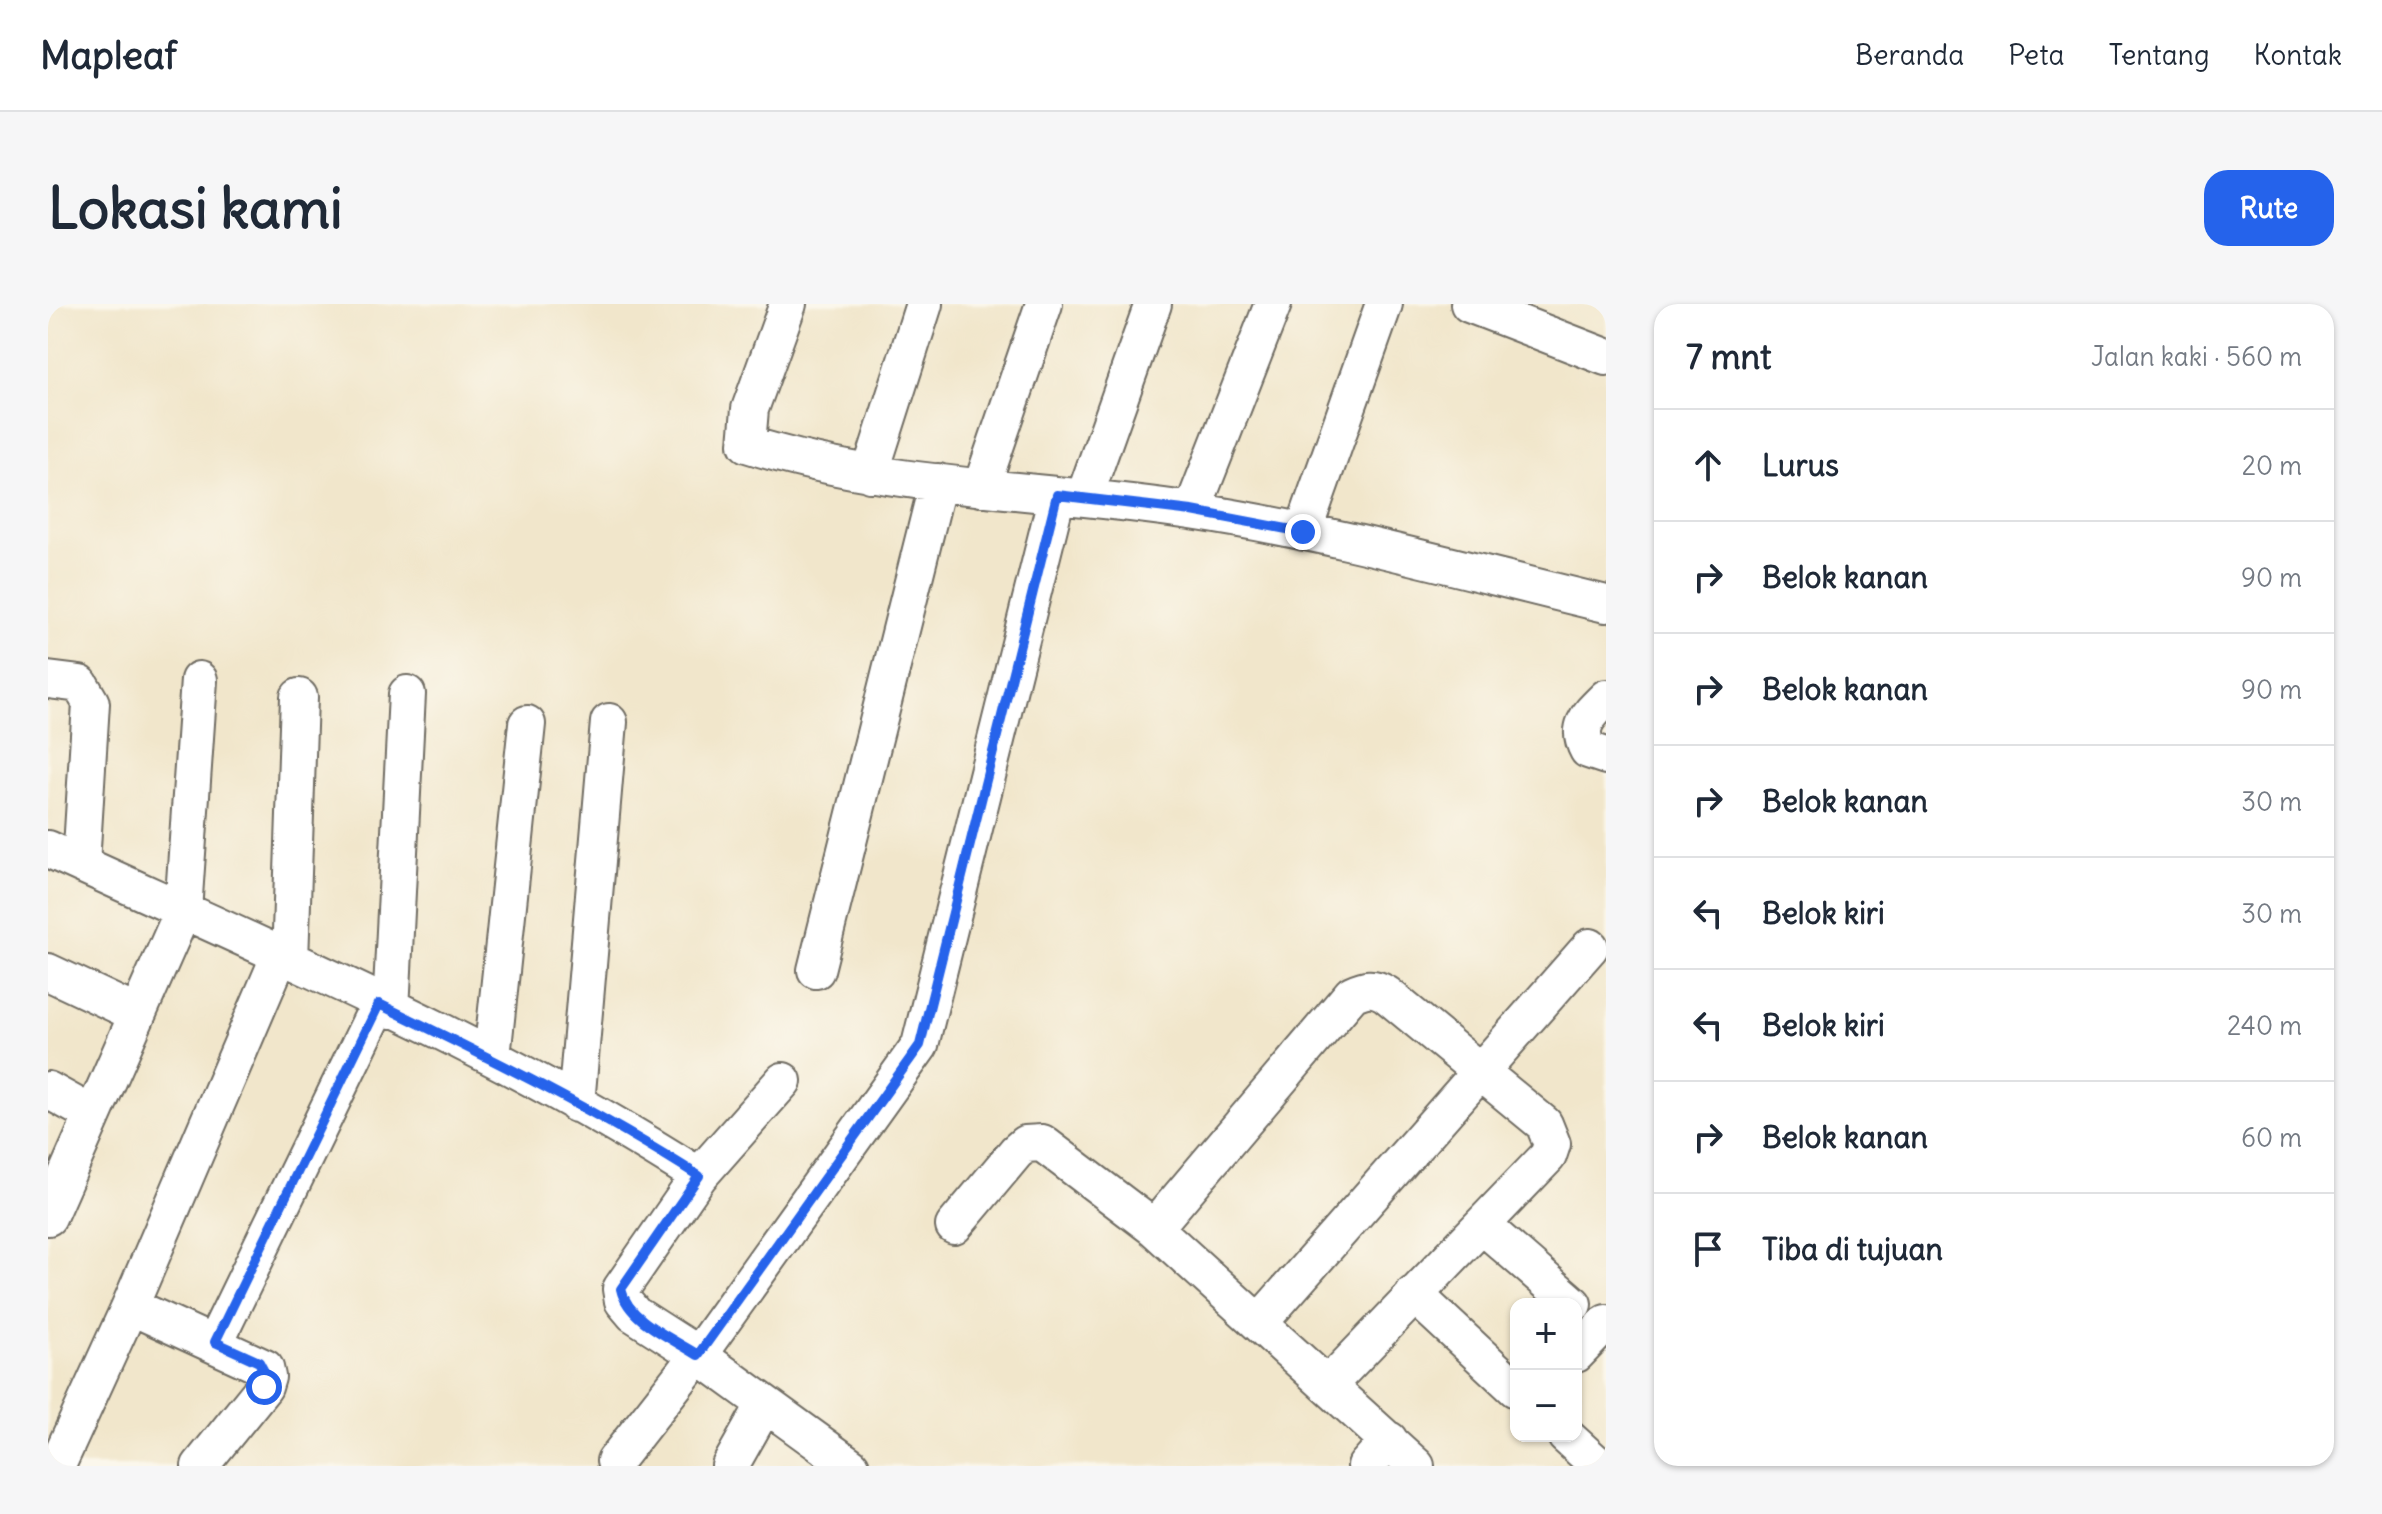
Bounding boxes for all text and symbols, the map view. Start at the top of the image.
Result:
text: Mapleaf [40,32,177,79]
text: Beranda [1855,37,1964,73]
text: Peta [2008,37,2065,73]
text: Tentang [2109,37,2210,73]
text: Kontak [2254,37,2342,73]
button: Rute [2204,170,2334,246]
text: Lokasi kami [48,173,343,243]
text: 7 mnt [1686,335,1771,378]
text: Jalan kaki · 560 m [2091,340,2302,373]
icon: ahead [1686,443,1730,487]
text: Lurus [1762,446,1839,484]
text: 20 m [2242,449,2302,482]
route end [1285,514,1321,550]
icon: right [1686,555,1730,599]
text: Belok kanan [1762,558,1928,596]
text: 90 m [2241,561,2302,594]
icon: right [1686,667,1730,711]
text: Belok kanan [1762,670,1928,708]
text: 90 m [2241,673,2302,706]
icon: right [1686,779,1730,823]
text: Belok kanan [1762,782,1928,820]
text: 30 m [2241,785,2302,818]
icon: left [1686,891,1730,935]
text: Belok kiri [1762,894,1885,932]
text: 30 m [2241,897,2302,930]
icon: left [1686,1003,1730,1047]
text: Belok kiri [1762,1006,1885,1044]
text: 240 m [2227,1009,2302,1042]
icon: right [1686,1115,1730,1159]
text: Belok kanan [1762,1118,1928,1156]
text: 60 m [2241,1121,2302,1154]
icon: arrive [1686,1227,1730,1271]
text: Tiba di tujuan [1762,1230,1943,1268]
map controls [1510,1298,1582,1442]
button: + [1510,1298,1582,1370]
route start [246,1369,282,1405]
button: − [1510,1370,1582,1442]

